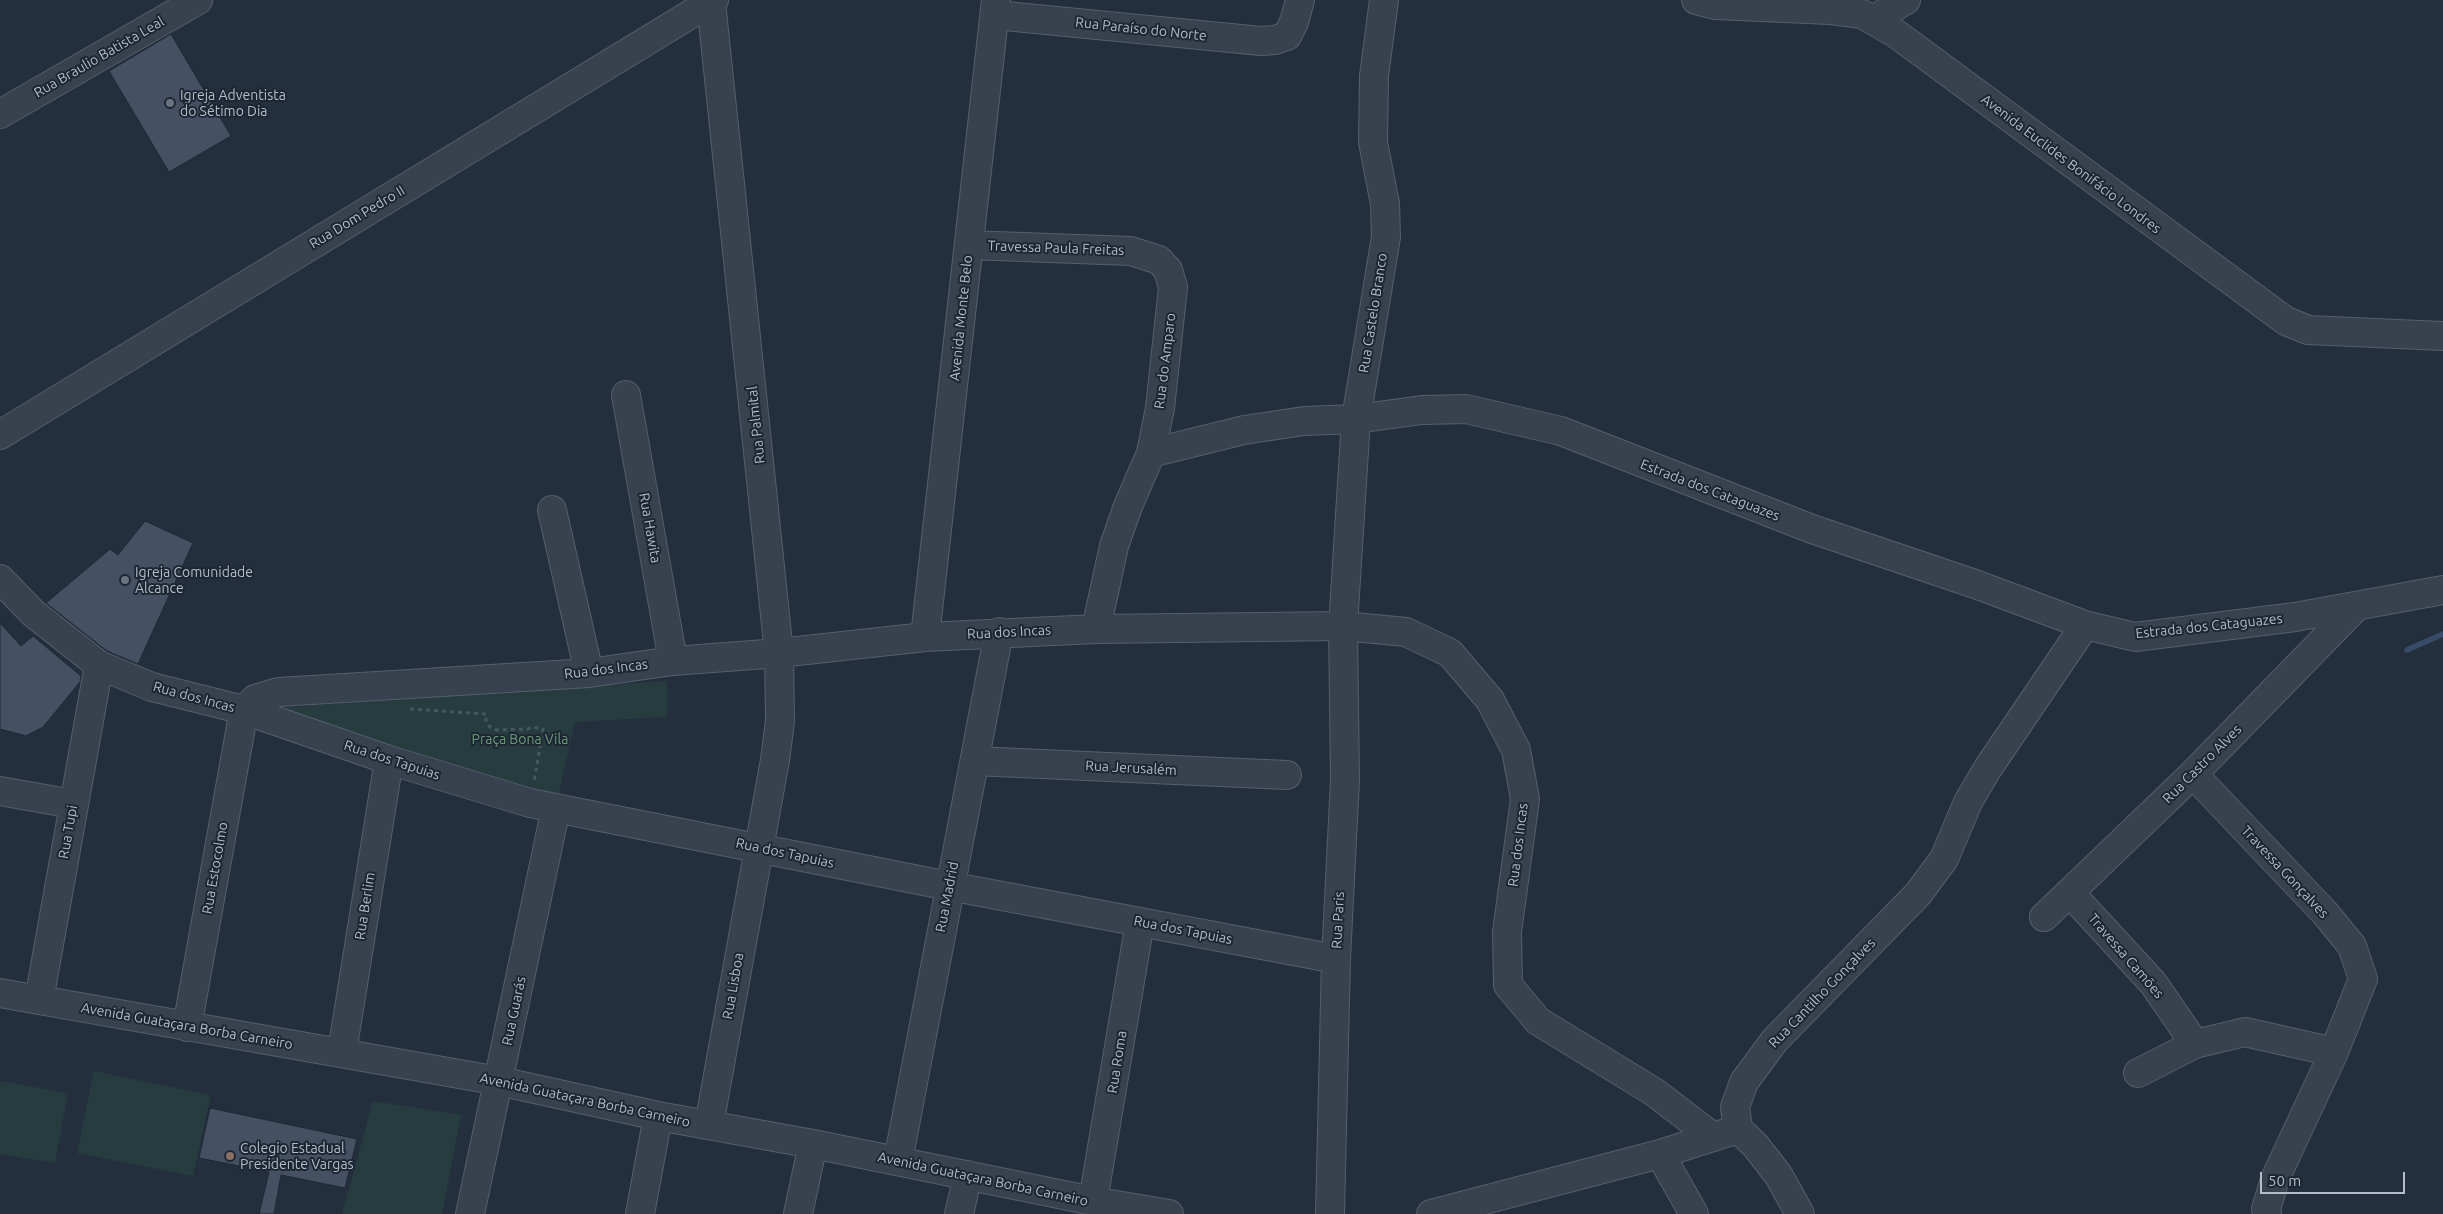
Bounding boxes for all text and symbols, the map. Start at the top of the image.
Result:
street label: Rua Braulio Batista Leal [31,13,167,101]
street label: Rua Paraíso do Norte [1074,14,1208,44]
place label: Igreja Adventista do Sétimo Dia [180,87,286,120]
street label: Avenida Euclides Bonifácio Londres [1978,91,2164,237]
marker: Igreja Adventista do Sétimo Dia [164,97,176,109]
street label: Rua Dom Pedro II [306,182,408,252]
street label: Travessa Paula Freitas [987,237,1125,259]
street label: Rua Castelo Branco [1355,252,1391,374]
street label: Avenida Monte Belo [946,254,976,382]
street label: Rua do Amparo [1151,312,1179,410]
street label: Rua Palmital [744,385,768,465]
street label: Estrada dos Cataguazes [1638,456,1782,524]
street label: Rua Hawita [636,492,664,564]
place label: Igreja Comunidade Alcance [135,564,253,596]
marker: Igreja Comunidade Alcance [119,574,131,586]
street label: Estrada dos Cataguazes [2135,610,2283,642]
street label: Rua dos Incas [967,621,1051,643]
street label: Rua dos Incas [563,656,649,682]
street label: Rua dos Incas [151,678,237,716]
street label: Rua Castro Alves [2159,721,2245,807]
park label: Praça Bona Vila [472,731,568,747]
street label: Rua dos Tapuias [342,737,442,783]
street label: Rua Jerusalém [1085,757,1177,779]
street label: Rua dos Incas [1505,802,1531,888]
street label: Rua Tupi [55,804,81,860]
street label: Rua Estocolmo [199,821,231,915]
street label: Travessa Gonçalves [2238,822,2332,922]
street label: Rua dos Tapuias [734,834,836,872]
street label: Rua Madrid [932,860,962,934]
street label: Rua Berlim [351,871,379,941]
street label: Rua Paris [1328,891,1348,949]
street label: Travessa Camões [2085,910,2167,1002]
street label: Rua dos Tapuias [1132,912,1234,948]
street label: Rua Cantilho Gonçalves [1765,935,1879,1051]
street label: Rua Lisboa [719,951,747,1021]
street label: Rua Guarás [498,975,530,1047]
street label: Avenida Guataçara Borba Carneiro [80,999,294,1053]
street label: Rua Roma [1104,1029,1130,1095]
street label: Avenida Guataçara Borba Carneiro [478,1069,692,1131]
place label: Colegio Estadual Presidente Vargas [240,1140,354,1172]
street label: Avenida Guataçara Borba Carneiro [876,1148,1090,1210]
marker: Colegio Estadual Presidente Vargas [224,1150,236,1162]
scale bar [2263,1162,2408,1194]
text: 50 m [2268,1172,2301,1189]

